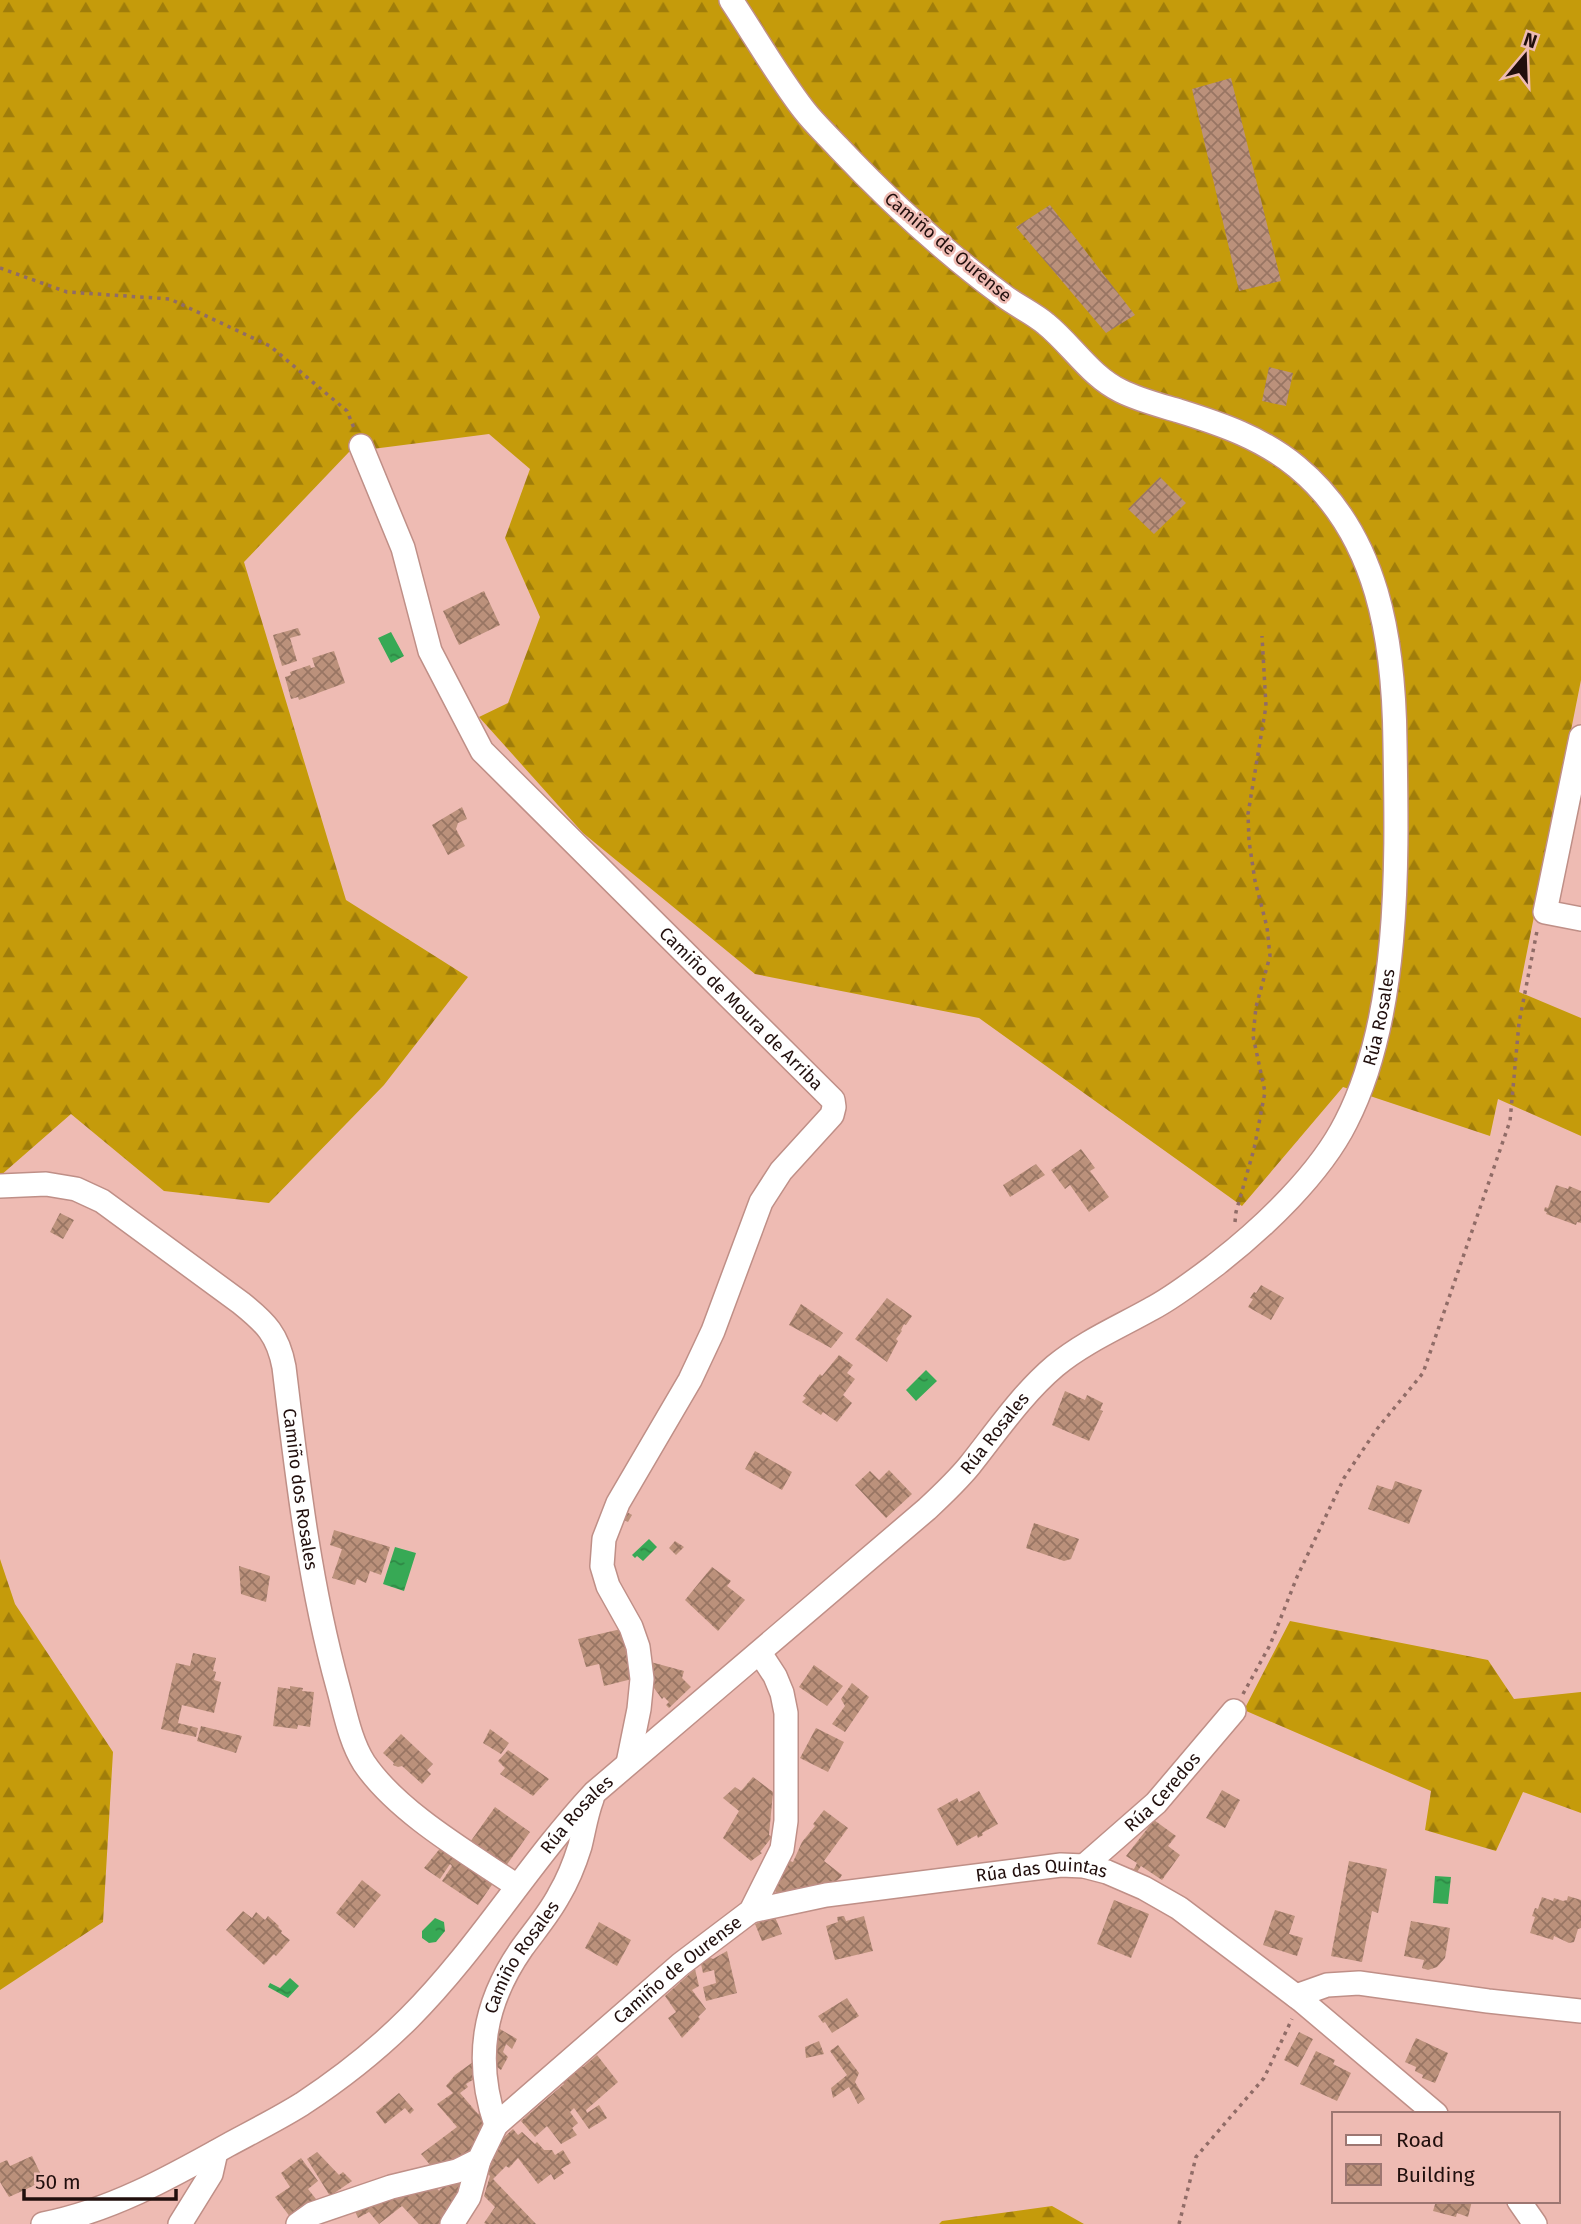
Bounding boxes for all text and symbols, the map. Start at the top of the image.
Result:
north arrow [1490,21,1560,91]
text: N [1521,27,1540,53]
street label: Camiño de Ourense [880,187,1016,307]
street label: Camiño de Moura de Arriba [655,923,828,1095]
street label: Rúa Rosales [1358,968,1399,1068]
street label: Rúa Rosales [956,1388,1034,1479]
street label: Camiño dos Rosales [278,1407,323,1572]
street label: Rúa Ceredos [1120,1748,1205,1837]
street label: Rúa Rosales [536,1771,618,1858]
street label: Rúa das Quintas [974,1854,1110,1887]
street label: Camiño Rosales [480,1897,564,2016]
street label: Camiño de Ourense [609,1911,746,2029]
legend [1332,2112,1560,2203]
text: Road [1396,2127,1444,2153]
scale bar [24,2158,177,2202]
text: Building [1396,2162,1475,2188]
text: 50 m [35,2169,81,2195]

